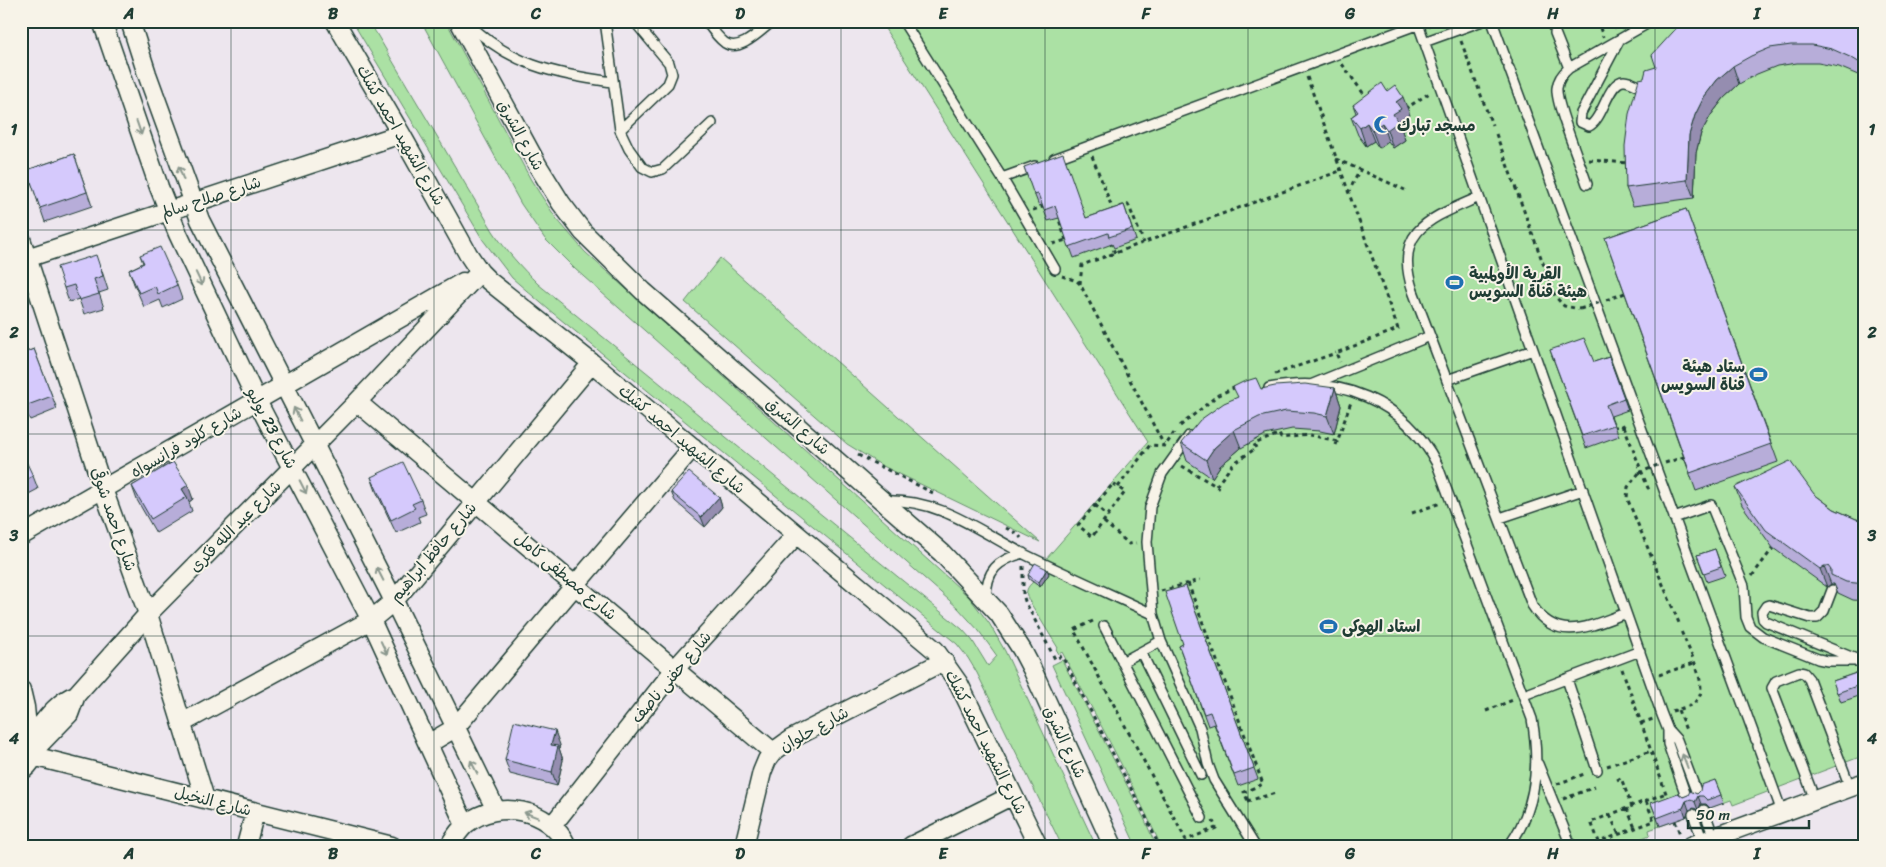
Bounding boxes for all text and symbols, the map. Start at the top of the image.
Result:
text: A [123,0,134,28]
text: B [328,0,339,28]
text: C [530,0,542,28]
text: D [735,0,745,28]
text: E [939,0,949,28]
text: F [1141,0,1152,28]
text: G [1344,0,1356,28]
text: H [1546,0,1559,28]
text: I [1753,0,1762,28]
street label: شارع الشهيد احمد كشك [349,59,453,211]
street label: شارع الشرق [489,94,553,176]
place label: مسجد تبارك [1397,111,1476,140]
text: 1 [11,115,18,144]
mosque icon: مسجد تبارك [1373,115,1393,135]
text: 1 [1869,115,1876,144]
one-way arrow [135,120,144,136]
one-way arrow [176,165,186,181]
street label: شارع صلاح سالم [157,167,265,227]
place label: القرية الأولمبية هيئة قناة السويس [1469,259,1587,306]
one-way arrow [195,271,205,286]
sports icon: القرية الأولمبية هيئة قناة السويس [1445,272,1465,292]
text: 2 [8,318,19,347]
text: 2 [1866,318,1877,347]
place label: ستاد هيئة قناة السويس [1661,352,1745,399]
sports icon: ستاد هيئة قناة السويس [1749,365,1769,385]
street label: شارع الشهيد احمد كشك [612,377,752,501]
street label: شارع 23 يوليو [238,381,306,474]
street label: شارع الشرق [759,390,837,462]
street label: شارع كلود فرانسواه [125,398,247,486]
one-way arrow [292,406,302,421]
street label: شارع احمد شوقى [83,463,145,575]
street label: شارع عبد الله فكرى [182,473,288,579]
one-way arrow [299,479,308,494]
street label: شارع حافظ ابراهيم [382,495,484,609]
text: 3 [9,521,19,550]
text: 3 [1867,521,1877,550]
street label: شارع مصطفى كامل [508,524,624,628]
one-way arrow [374,567,384,582]
place label: استاد الهوكى [1342,612,1420,641]
sports icon: استاد الهوكى [1318,616,1338,636]
street label: شارع حفنى ناصف [623,624,719,730]
one-way arrow [380,640,390,655]
street label: شارع الشهيد احمد كشك [937,664,1035,820]
street label: شارع حلوان [774,698,854,760]
street label: شارع الشرق [1035,701,1095,783]
text: 4 [8,724,19,753]
text: 4 [1866,724,1877,753]
one-way arrow [1680,754,1689,770]
one-way arrow [469,760,478,775]
street label: شارع النخيل [171,777,255,825]
scale bar [1688,797,1810,829]
text: 50 m [1696,802,1731,828]
one-way arrow [524,810,539,819]
text: A [123,839,134,867]
text: B [328,839,339,867]
text: C [530,839,542,867]
text: D [735,839,745,867]
text: E [939,839,949,867]
text: F [1141,839,1152,867]
text: G [1344,839,1356,867]
text: H [1546,839,1559,867]
text: I [1753,839,1762,867]

